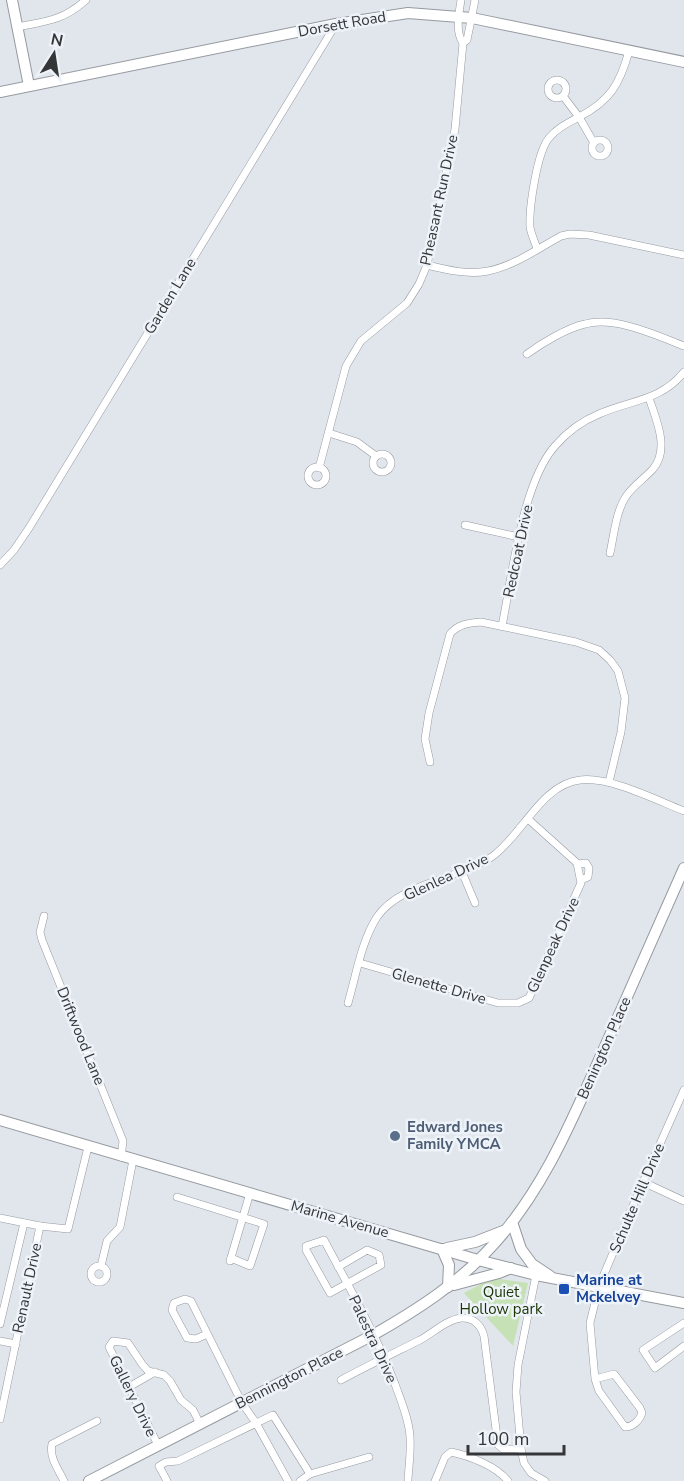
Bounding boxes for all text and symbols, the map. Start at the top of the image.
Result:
street label: Dorsett Road [296,6,388,42]
north arrow [24,24,84,84]
text: N [49,28,65,52]
street label: Pheasant Run Drive [415,133,463,267]
street label: Garden Lane [139,254,201,338]
street label: Redcoat Drive [498,503,538,599]
street label: Glenlea Drive [400,849,492,905]
street label: Glenpeak Drive [522,894,584,996]
street label: Glenette Drive [389,963,489,1009]
street label: Driftwood Lane [52,984,110,1088]
street label: Benington Place [572,994,636,1102]
place label: Edward Jones Family YMCA [407,1117,503,1154]
marker: Edward Jones Family YMCA [388,1129,402,1143]
street label: Schulte Hill Drive [605,1140,669,1256]
street label: Marine Avenue [289,1195,391,1243]
street label: Renault Drive [8,1241,46,1335]
place label: Marine at Mckelvey [576,1270,642,1307]
park label: Quiet Hollow park [460,1282,543,1319]
marker: Marine at Mckelvey [557,1282,571,1296]
street label: Palestra Drive [344,1292,402,1386]
street label: Bennington Place [232,1342,346,1414]
street label: Gallery Drive [105,1352,161,1440]
scale bar [468,1418,564,1456]
text: 100 m [477,1427,529,1451]

